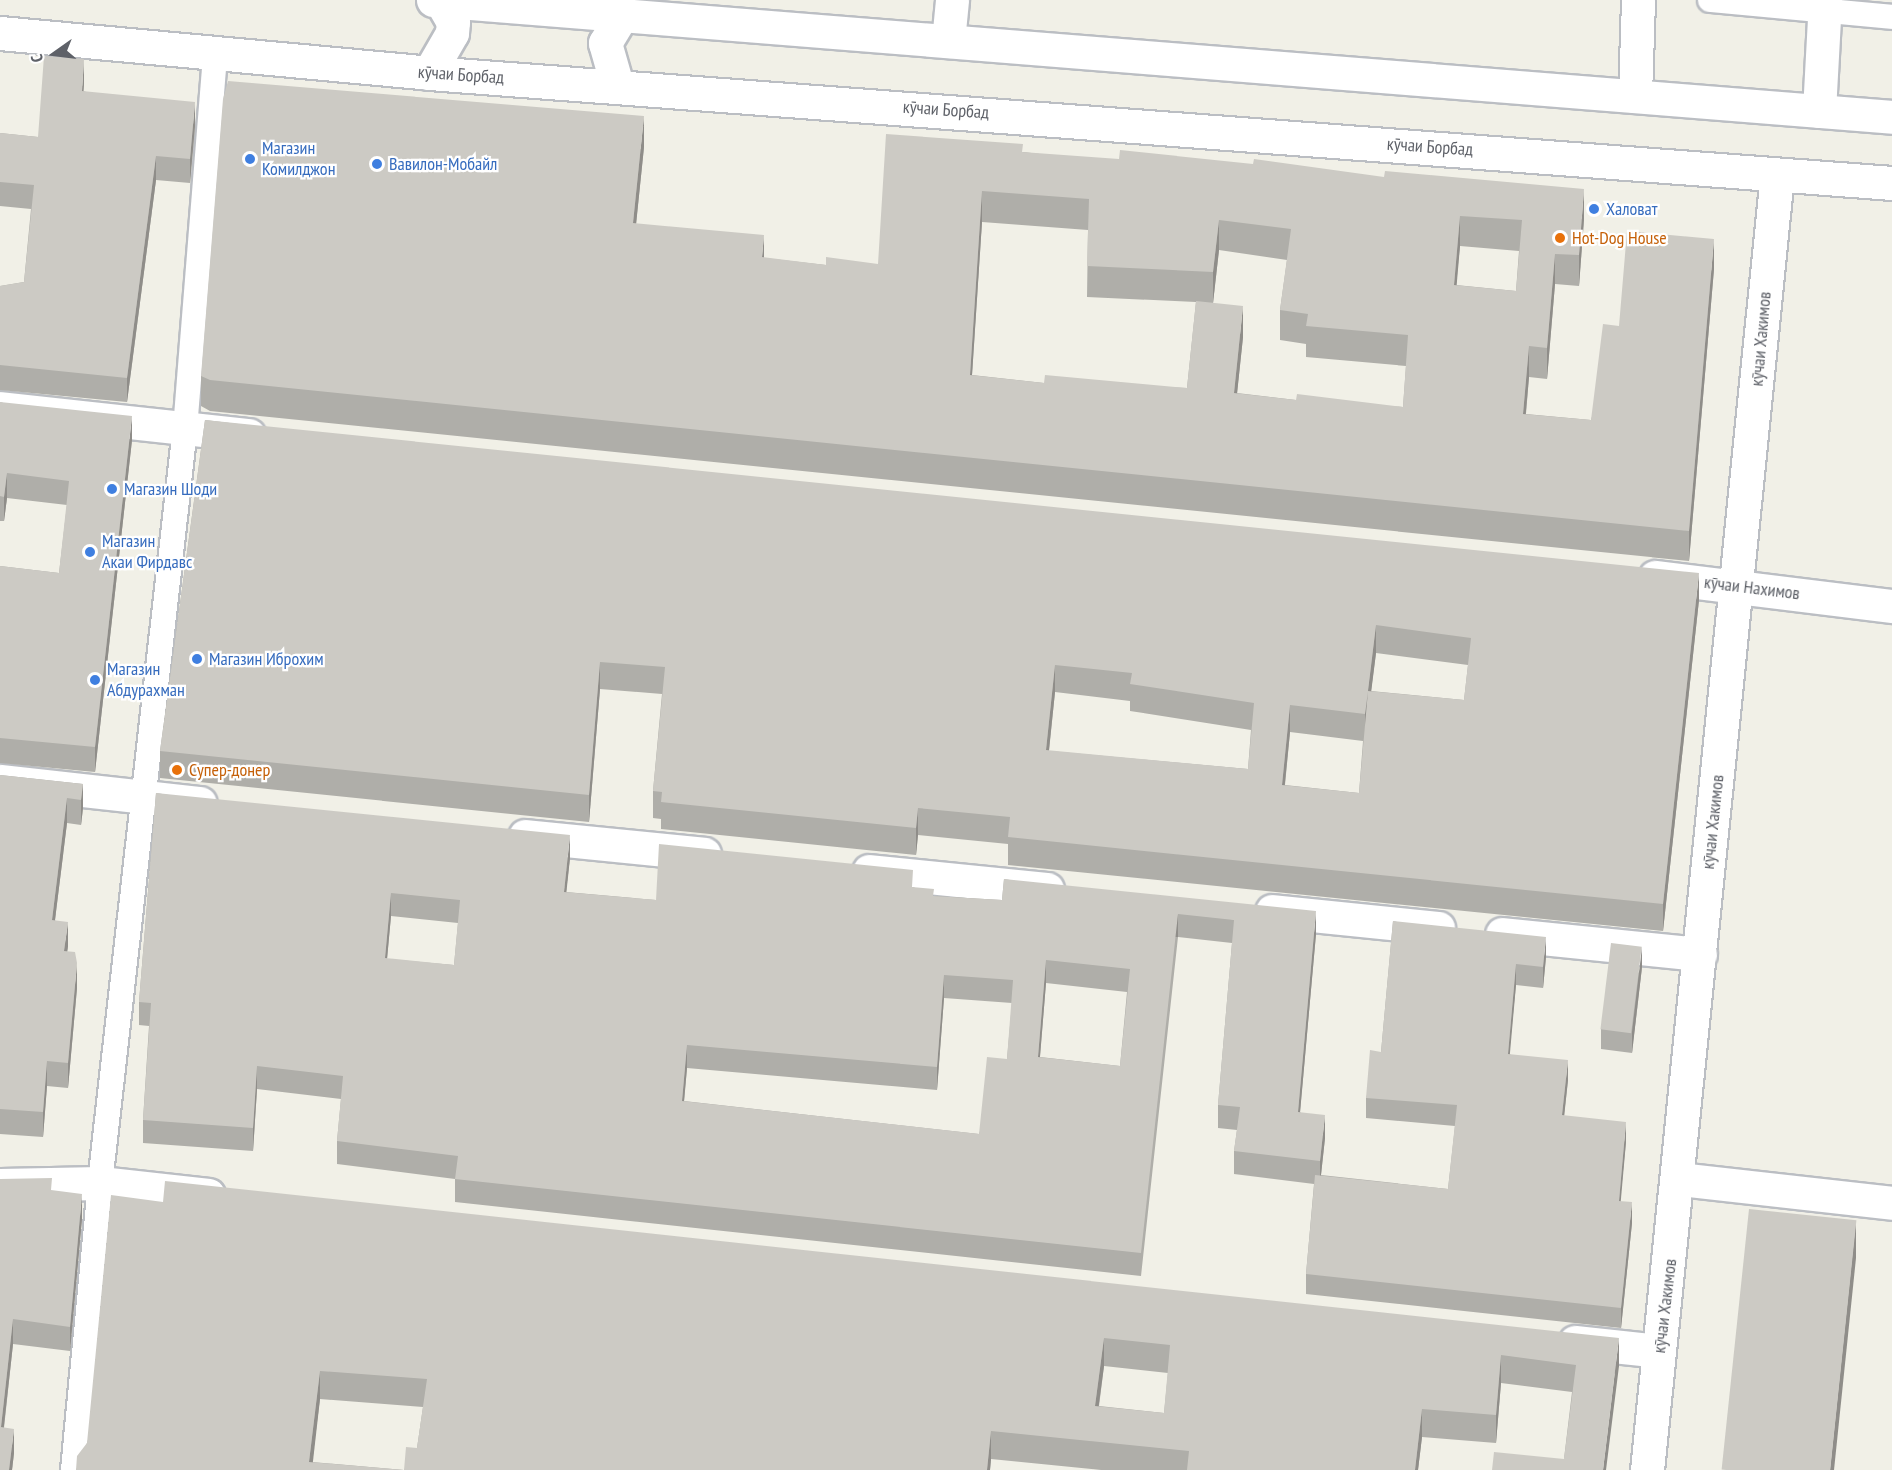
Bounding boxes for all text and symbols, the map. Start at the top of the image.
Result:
north arrow [24,24,84,84]
text: С [26,52,47,64]
street label: кӯчаи Борбад [417,61,505,89]
street label: кӯчаи Борбад [902,96,990,124]
street label: кӯчаи Борбад [1386,133,1474,161]
place label: Магазин Комилджон [262,138,335,180]
marker: Магазин Комилджон [243,152,257,166]
place label: Вавилон-Мобайл [389,153,497,175]
marker: Вавилон-Мобайл [370,157,384,171]
place label: Халоват [1606,198,1658,220]
marker: Халоват [1587,202,1601,216]
place label: Hot-Dog House [1572,227,1667,249]
marker: Hot-Dog House [1553,231,1567,245]
street label: кӯчаи Хакимов [1746,291,1776,387]
place label: Магазин Шоди [124,478,217,500]
marker: Магазин Шоди [105,482,119,496]
place label: Магазин Акаи Фирдавс [102,531,192,574]
marker: Магазин Акаи Фирдавс [83,545,97,559]
street label: кӯчаи Нахимов [1703,571,1801,605]
place label: Магазин Иброхим [209,648,324,670]
marker: Магазин Иброхим [190,652,204,666]
place label: Магазин Абдурахман [107,659,185,702]
marker: Магазин Абдурахман [88,673,102,687]
place label: Супер-донер [189,759,270,781]
marker: Супер-донер [170,763,184,777]
street label: кӯчаи Хакимов [1697,773,1729,871]
street label: кӯчаи Хакимов [1648,1257,1682,1355]

